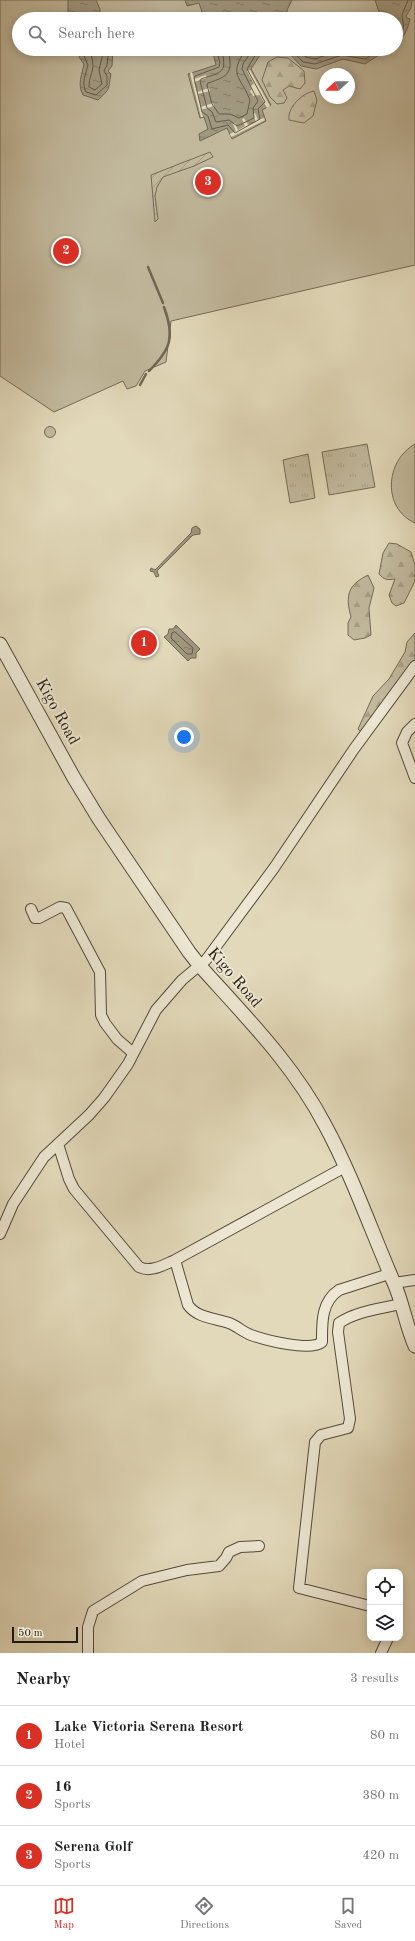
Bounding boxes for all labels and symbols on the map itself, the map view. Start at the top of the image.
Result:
north arrow [319,68,355,104]
pin: 3 [195,167,221,197]
pin: 2 [53,236,79,266]
pin: 1 [131,628,157,658]
street label: Kigo Road [32,676,82,748]
your location [174,727,194,747]
street label: Kigo Road [204,945,264,1011]
scale bar [12,1625,78,1644]

